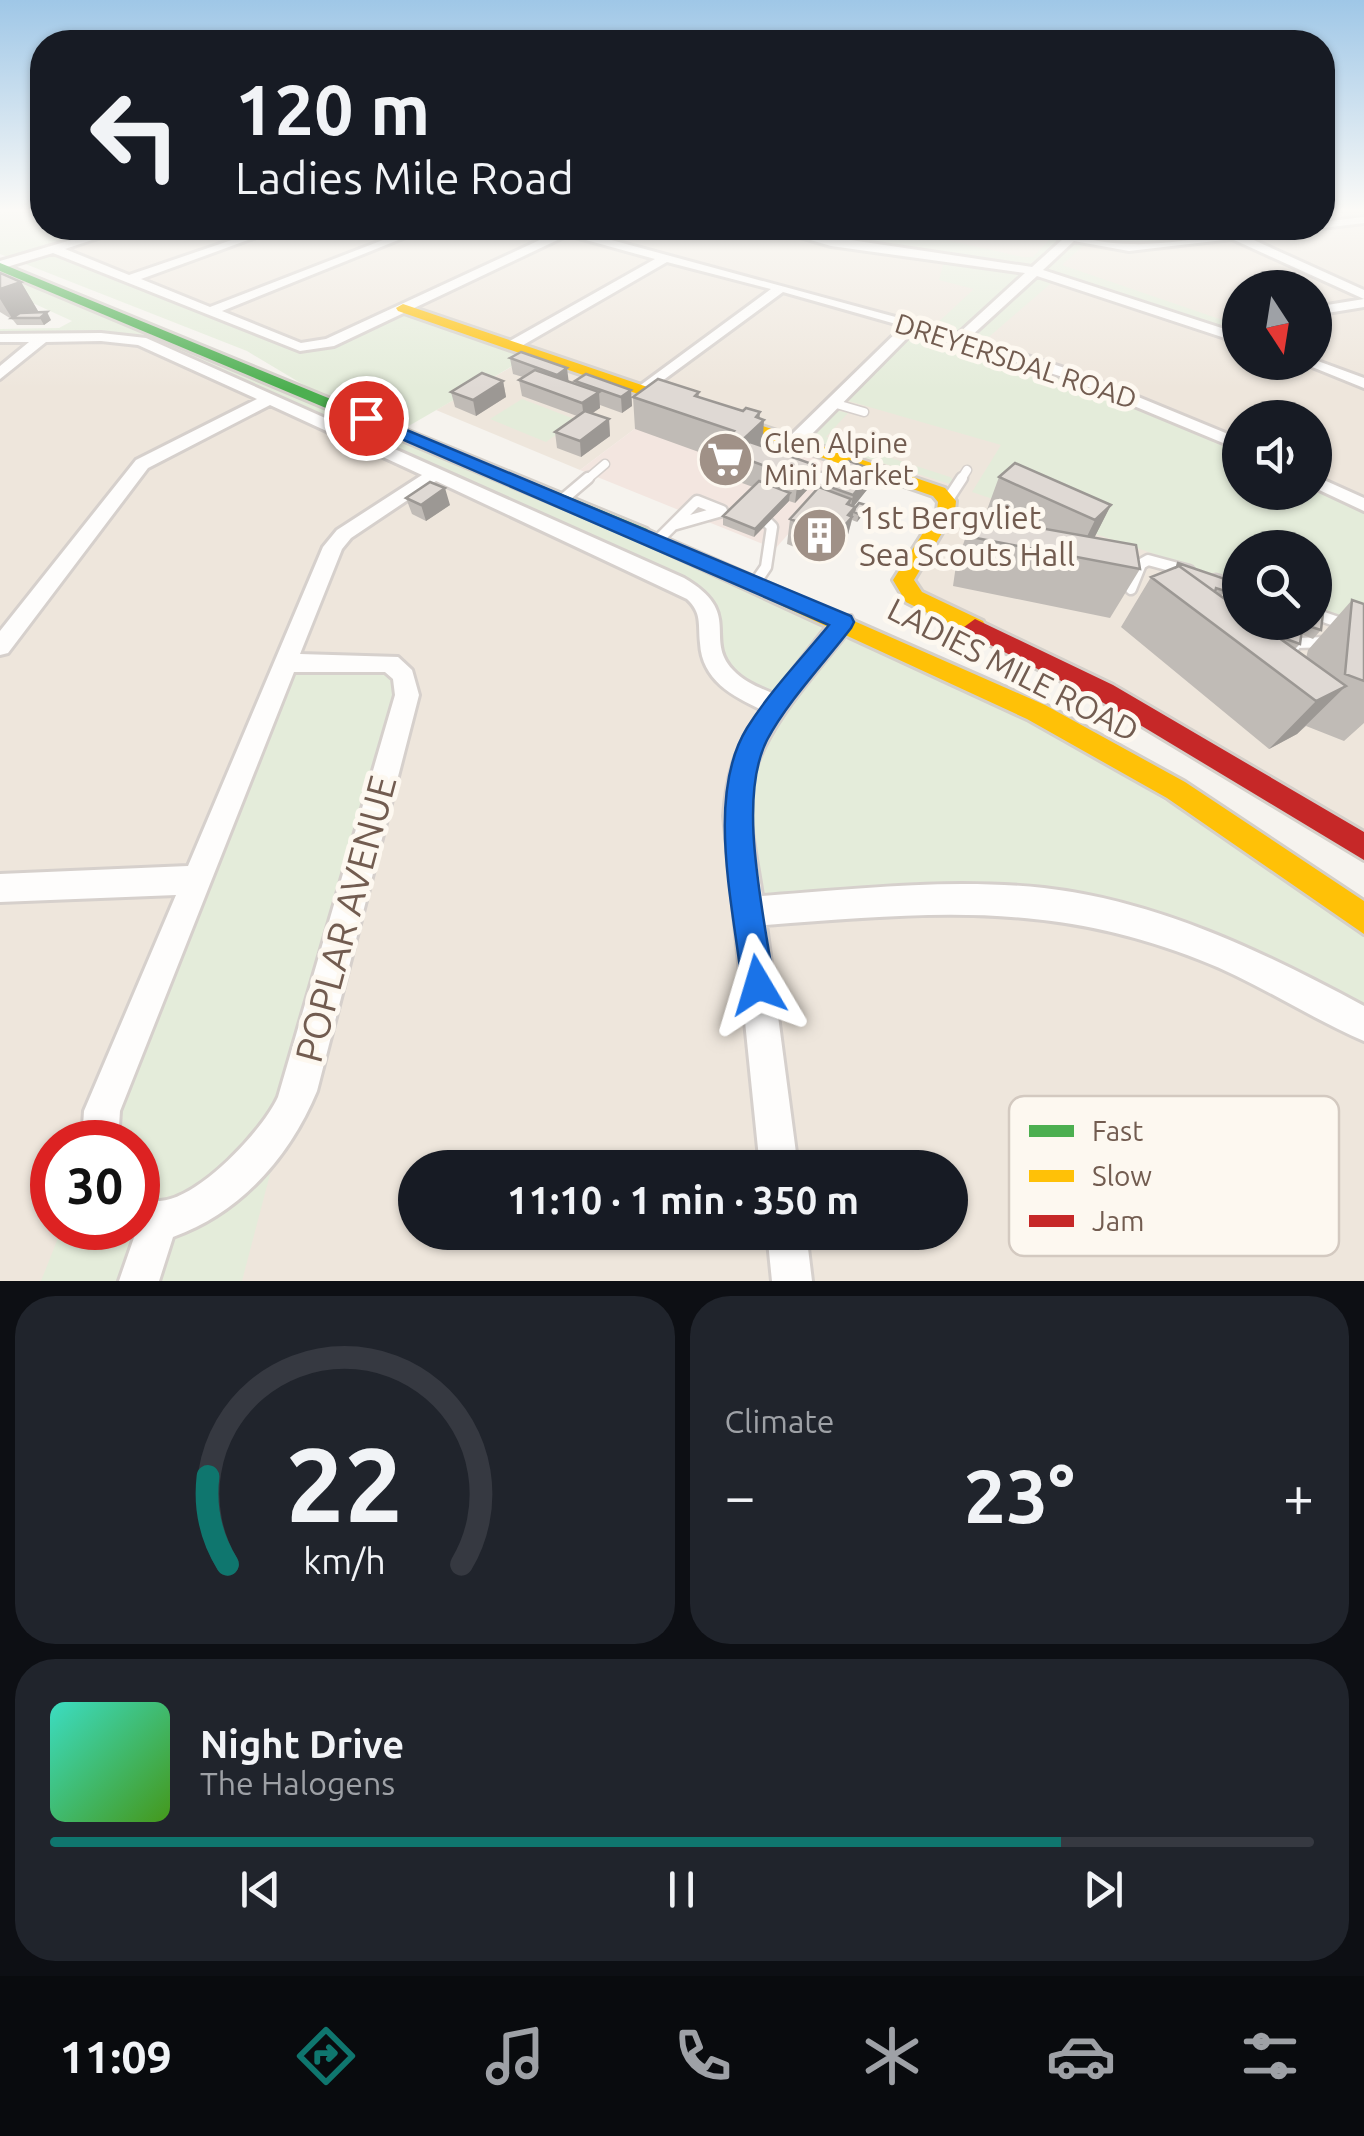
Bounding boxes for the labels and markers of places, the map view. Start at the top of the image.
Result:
pin [324,376,409,461]
place label: Glen Alpine Mini Market [764,427,914,490]
supermarket icon: Glen Alpine Mini Market [695,429,755,489]
place label: 1st Bergvliet Sea Scouts Hall [859,499,1075,572]
building icon: 1st Bergvliet Sea Scouts Hall [790,506,850,566]

